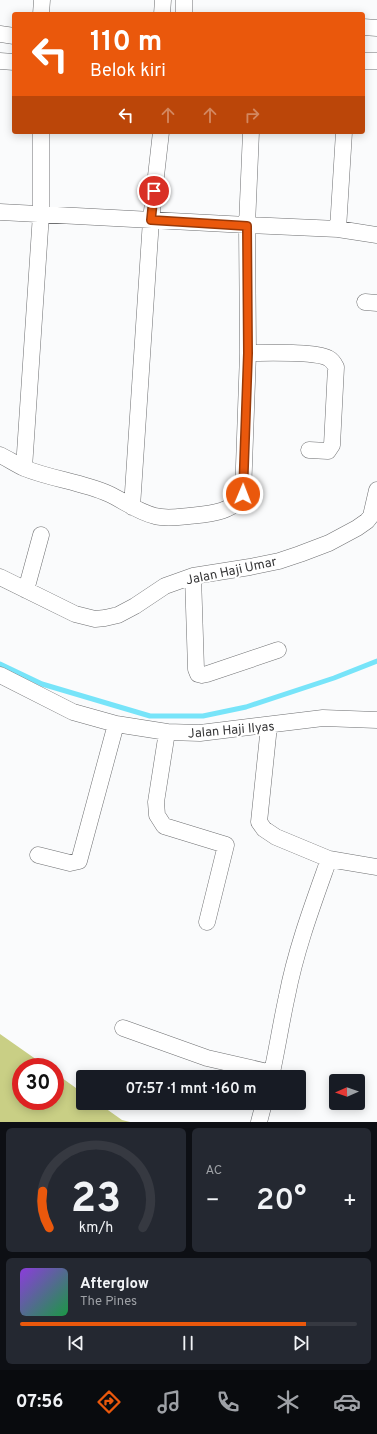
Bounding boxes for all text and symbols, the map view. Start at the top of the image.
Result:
text: 110 m [90,25,162,61]
icon: left [24,28,76,80]
text: Belok kiri [90,60,166,83]
icon: left [115,104,137,126]
icon: ahead [157,104,179,126]
icon: ahead [199,104,221,126]
icon: right [241,104,263,126]
pin [137,174,171,208]
icon: arrive [143,180,165,202]
position arrow [222,473,264,515]
street label: Jalan Haji Umar [185,555,278,589]
street label: Jalan Haji Ilyas [187,719,275,743]
speed limit sign: 30 [12,1058,64,1110]
north arrow [329,1074,365,1110]
map controls [329,1074,365,1110]
text: 07:57 · 1 mnt · 160 m [126,1080,256,1099]
text: AC [206,1163,222,1179]
text: 23 [71,1174,121,1227]
text: 20° [256,1183,306,1220]
text: − [206,1188,220,1215]
text: + [343,1188,357,1215]
text: km/h [78,1219,113,1237]
text: Afterglow [80,1275,149,1294]
text: The Pines [80,1294,137,1310]
icon: previous [65,1332,87,1354]
icon: pause [177,1332,199,1354]
icon: next [290,1332,312,1354]
icon: directions [95,1388,123,1416]
icon: music [155,1388,183,1416]
icon: phone [214,1388,242,1416]
icon: climate [274,1388,302,1416]
icon: car [333,1388,361,1416]
text: 07:56 [16,1391,63,1414]

